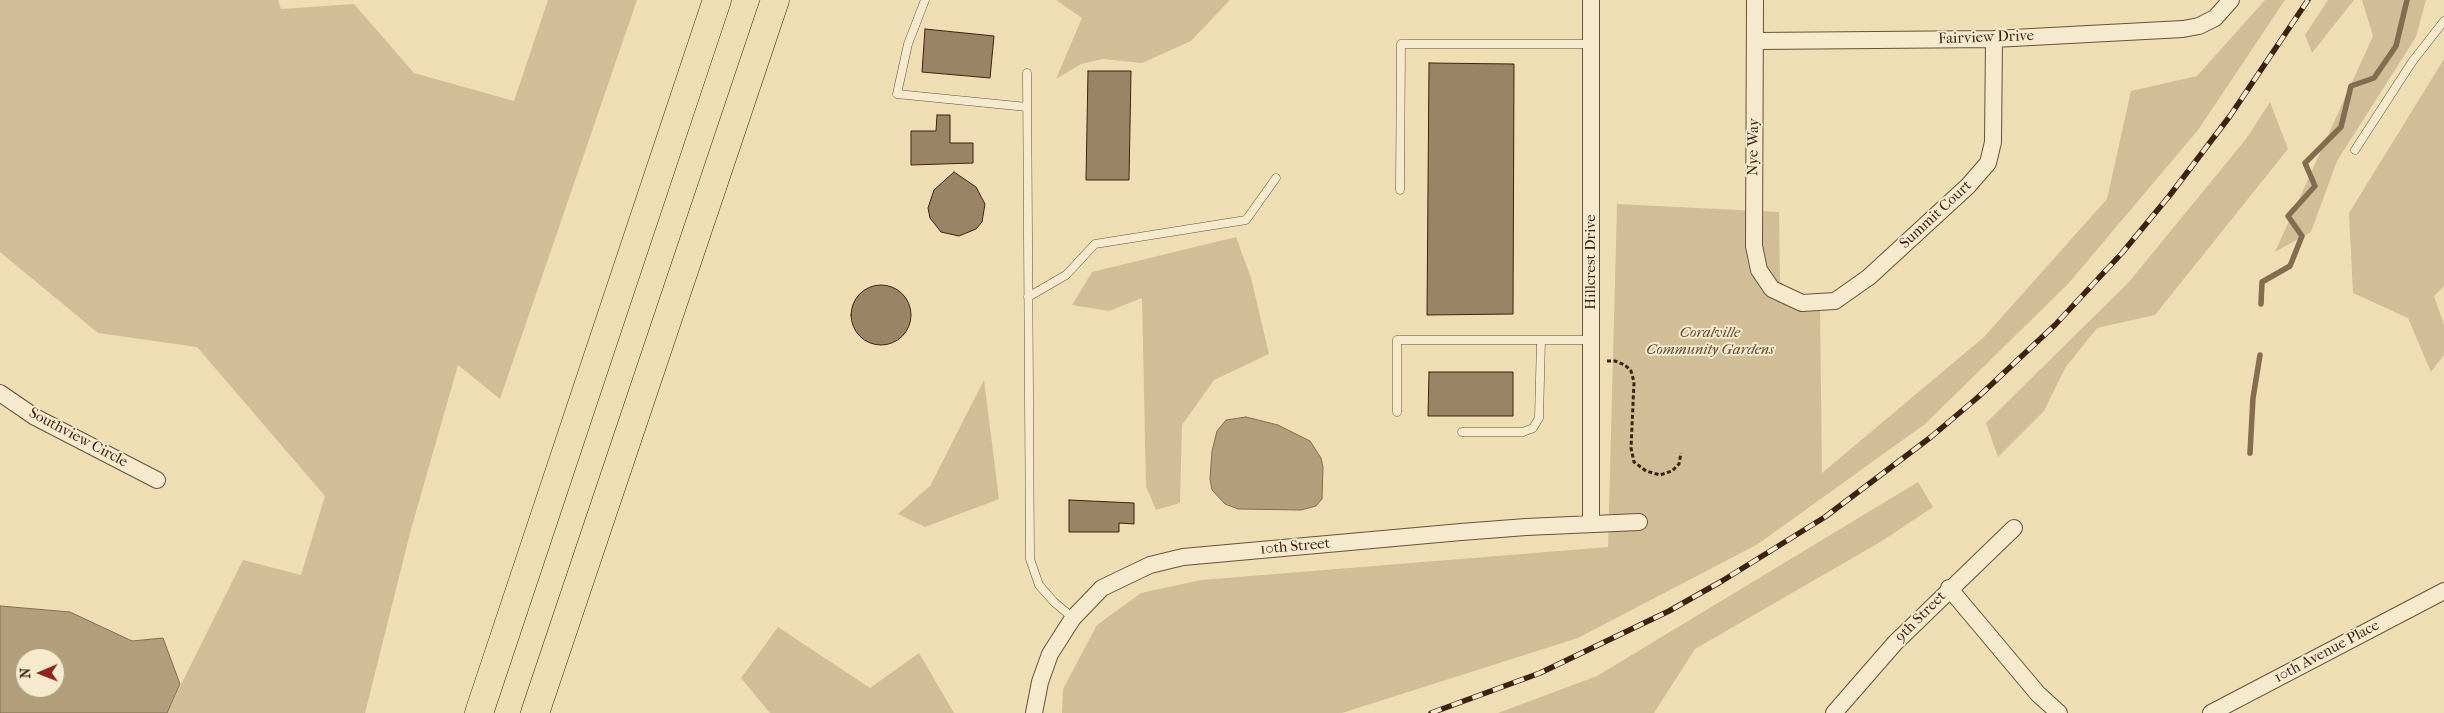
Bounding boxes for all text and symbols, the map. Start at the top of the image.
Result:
street label: Fairview Drive [1938,27,2034,49]
street label: Nye Way [1744,118,1764,176]
street label: Summit Court [1896,177,1976,253]
street label: Hillcrest Drive [1582,214,1600,310]
park label: Coralville Community Gardens [1646,324,1774,359]
street label: Southview Circle [25,404,131,472]
street label: 10th Street [1259,535,1331,559]
street label: 9th Street [1892,588,1950,646]
street label: 10th Avenue Place [2271,617,2383,687]
north arrow [15,648,65,698]
text: N [17,668,34,679]

